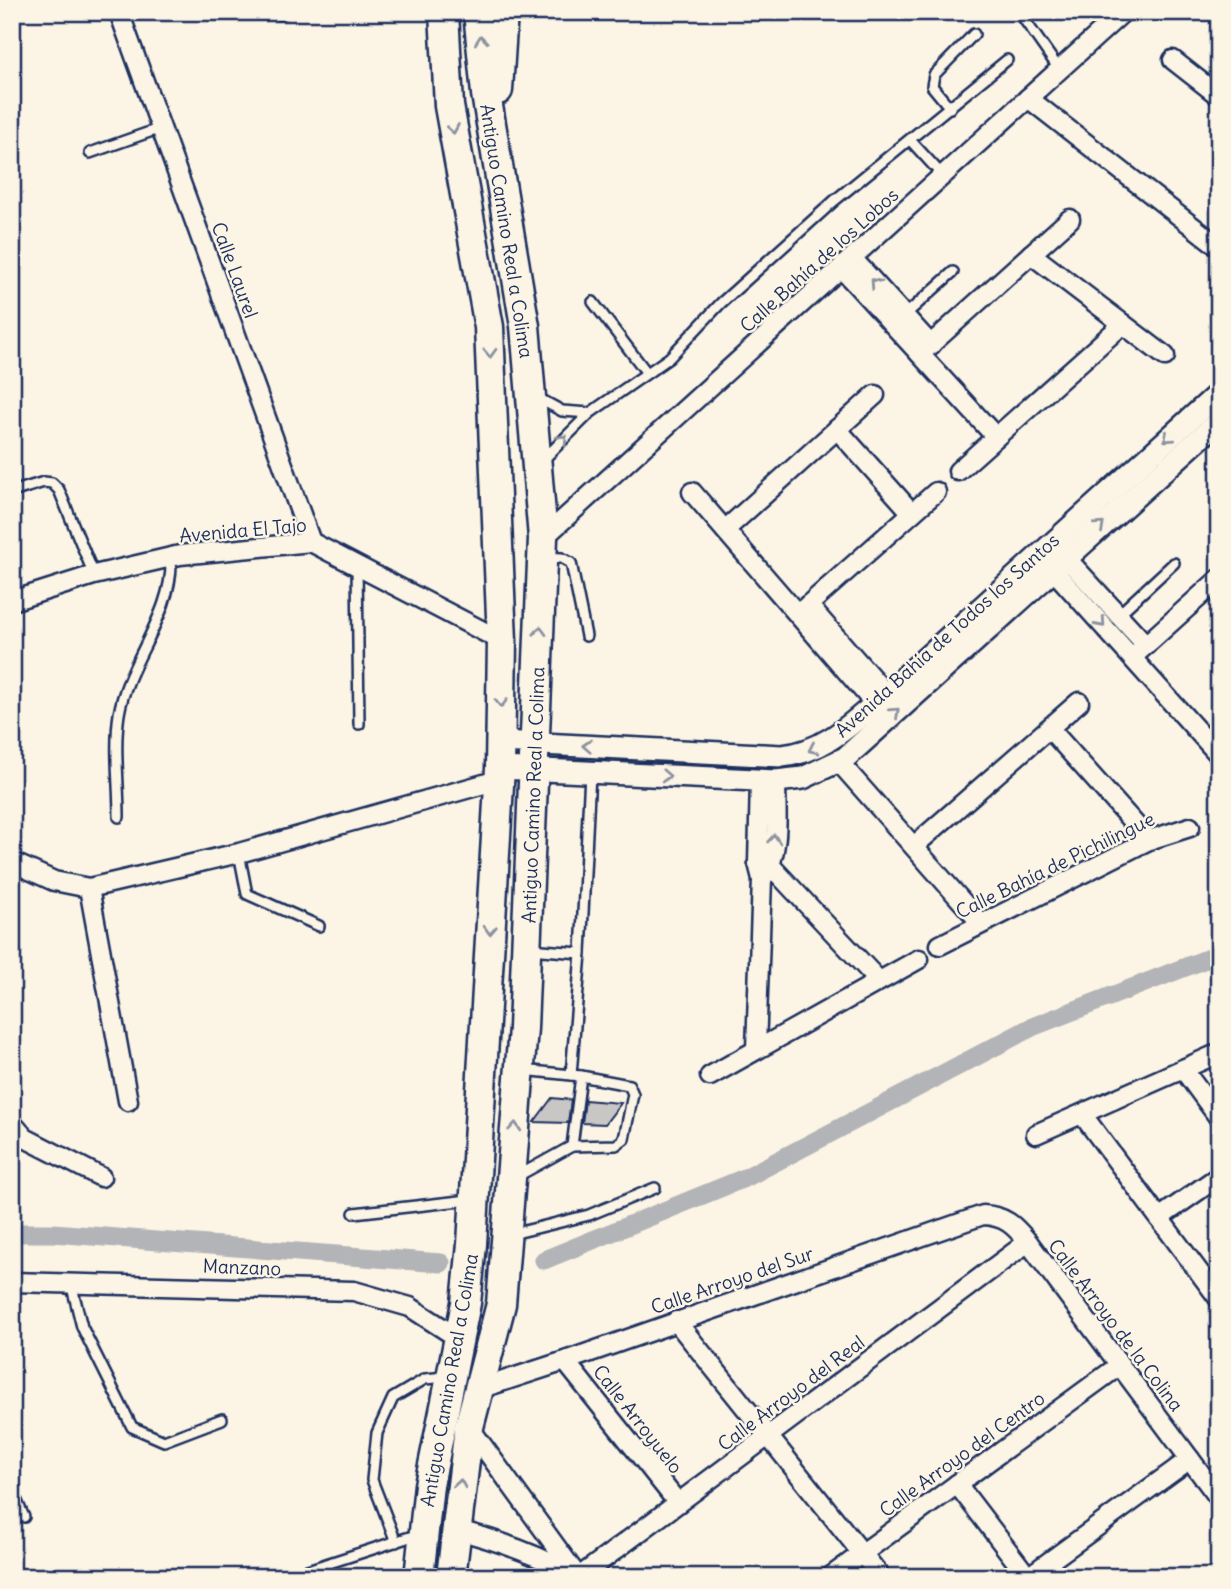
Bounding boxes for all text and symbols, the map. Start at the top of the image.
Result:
one-way arrow [473,34,488,46]
street label: Antiguo Camino Real a Colima [475,102,539,360]
one-way arrow [445,123,460,135]
street label: Calle Bahía de los Lobos [735,183,903,337]
street label: Calle Laurel [207,219,263,321]
one-way arrow [871,278,883,291]
one-way arrow [483,348,498,359]
one-way arrow [1163,430,1176,442]
one-way arrow [554,434,567,447]
street label: Avenida El Tajo [178,512,308,548]
one-way arrow [1092,522,1105,534]
street label: Avenida Bahía de Todos los Santos [830,528,1064,742]
one-way arrow [1092,615,1105,628]
one-way arrow [532,625,547,636]
street label: Antiguo Camino Real a Colima [517,666,549,924]
one-way arrow [493,698,509,709]
one-way arrow [887,707,900,720]
one-way arrow [581,739,592,754]
one-way arrow [808,741,820,755]
one-way arrow [661,769,672,784]
street label: Calle Bahía de Pichilingue [952,806,1158,924]
one-way arrow [766,833,781,844]
one-way arrow [483,925,498,936]
one-way arrow [507,1121,522,1132]
street label: Calle Arroyo de la Colina [1043,1234,1189,1416]
street label: Calle Arroyo del Sur [648,1241,817,1319]
street label: Antiguo Camino Real a Colima [415,1251,483,1509]
street label: Manzano [202,1254,282,1280]
street label: Calle Arroyo del Real [713,1330,869,1456]
street label: Calle Arroyuelo [588,1360,688,1478]
street label: Calle Arroyo del Centro [875,1386,1049,1522]
one-way arrow [452,1479,467,1490]

